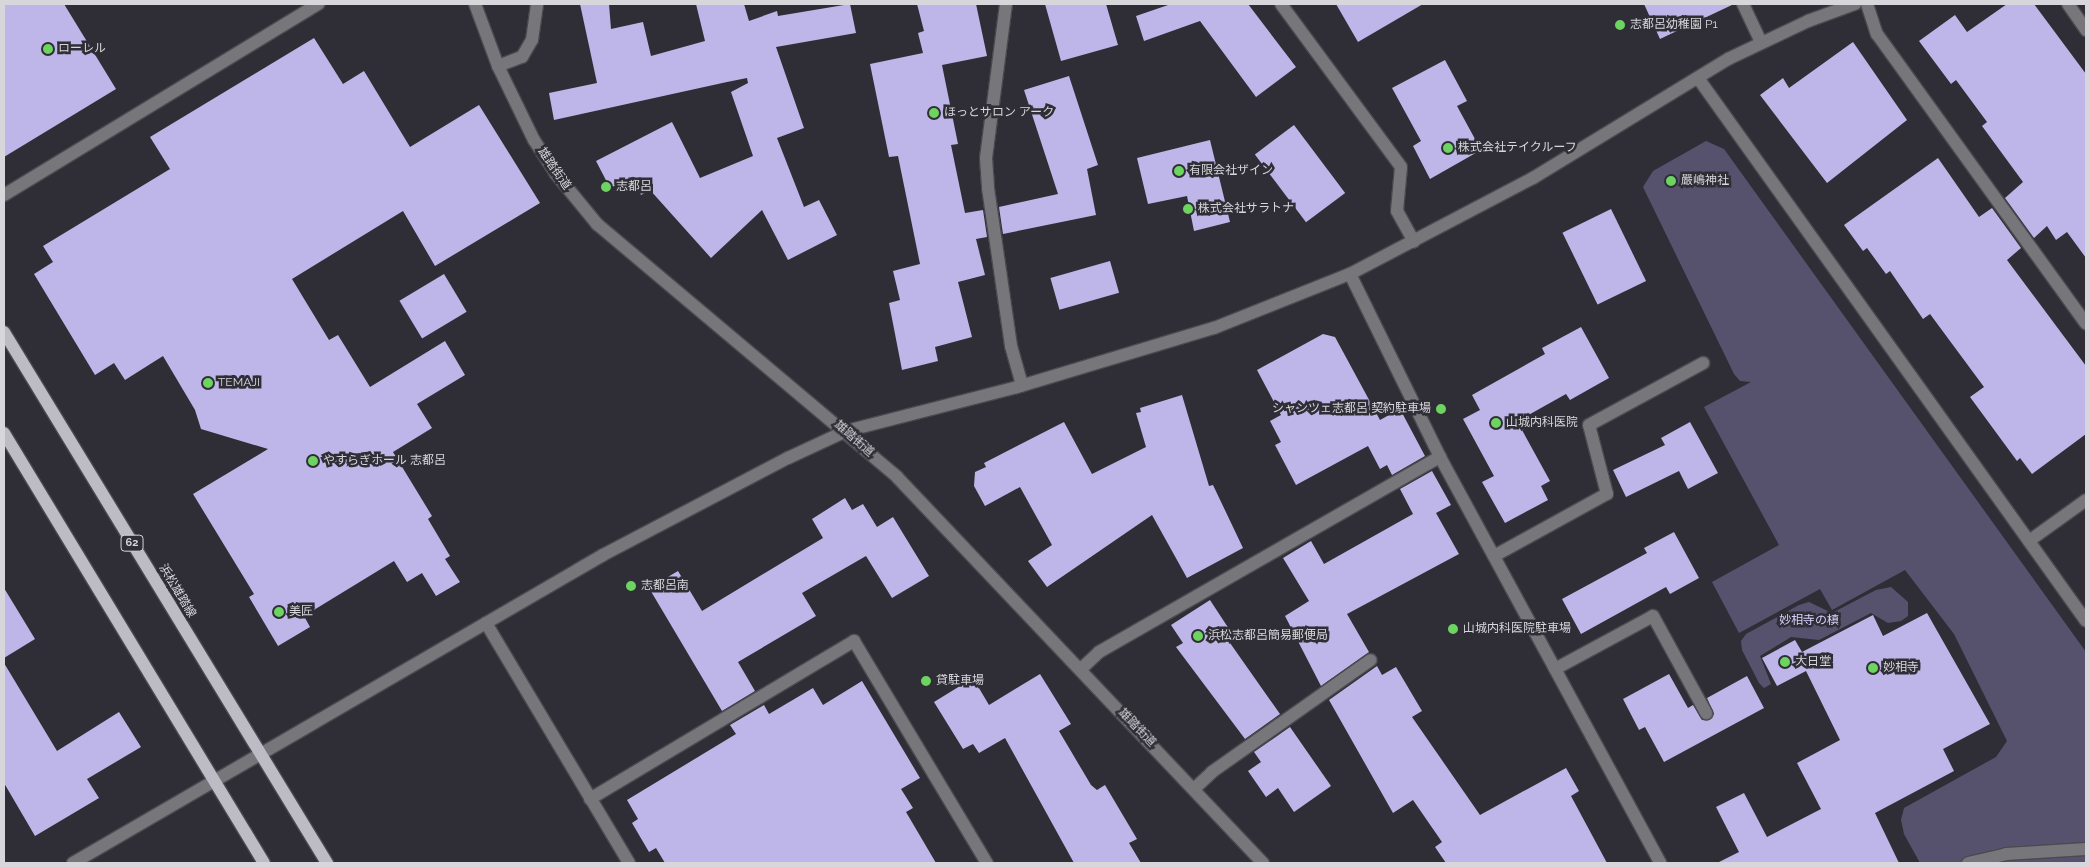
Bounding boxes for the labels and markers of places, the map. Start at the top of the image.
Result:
place label: 志都呂幼稚園 P1 [1630,18,1718,32]
marker: 志都呂幼稚園 P1 [1614,19,1626,31]
place label: ローレル [58,42,106,56]
marker: ローレル [42,43,54,55]
place label: ほっとサロン アーク [944,106,1054,120]
marker: ほっとサロン アーク [928,107,940,119]
place label: 株式会社テイクルーフ [1458,141,1578,155]
marker: 株式会社テイクルーフ [1442,142,1454,154]
place label: 有限会社ザイン [1189,164,1273,178]
marker: 有限会社ザイン [1173,165,1185,177]
place label: 嚴嶋神社 [1681,174,1729,188]
marker: 嚴嶋神社 [1665,175,1677,187]
place label: 志都呂 [616,180,652,194]
marker: 志都呂 [600,181,612,193]
place label: 株式会社サラトナ [1198,202,1294,216]
marker: 株式会社サラトナ [1182,203,1194,215]
place label: TEMAJI [218,376,260,390]
marker: TEMAJI [202,377,214,389]
place label: シャンツェ志都呂 契約駐車場 [1272,402,1431,416]
marker: シャンツェ志都呂 契約駐車場 [1435,403,1447,415]
place label: 山城内科医院 [1506,416,1578,430]
marker: 山城内科医院 [1490,417,1502,429]
place label: やすらぎホール 志都呂 [323,454,446,468]
marker: やすらぎホール 志都呂 [307,455,319,467]
place label: 志都呂南 [641,579,689,593]
marker: 志都呂南 [625,580,637,592]
place label: 美匠 [289,605,313,619]
marker: 美匠 [273,606,285,618]
place label: 山城内科医院駐車場 [1463,622,1571,636]
marker: 山城内科医院駐車場 [1447,623,1459,635]
place label: 浜松志都呂簡易郵便局 [1208,629,1328,643]
marker: 浜松志都呂簡易郵便局 [1192,630,1204,642]
place label: 大日堂 [1795,655,1831,669]
marker: 大日堂 [1779,656,1791,668]
place label: 妙相寺 [1883,661,1919,675]
marker: 妙相寺 [1867,662,1879,674]
place label: 貸駐車場 [936,674,984,688]
marker: 貸駐車場 [920,675,932,687]

